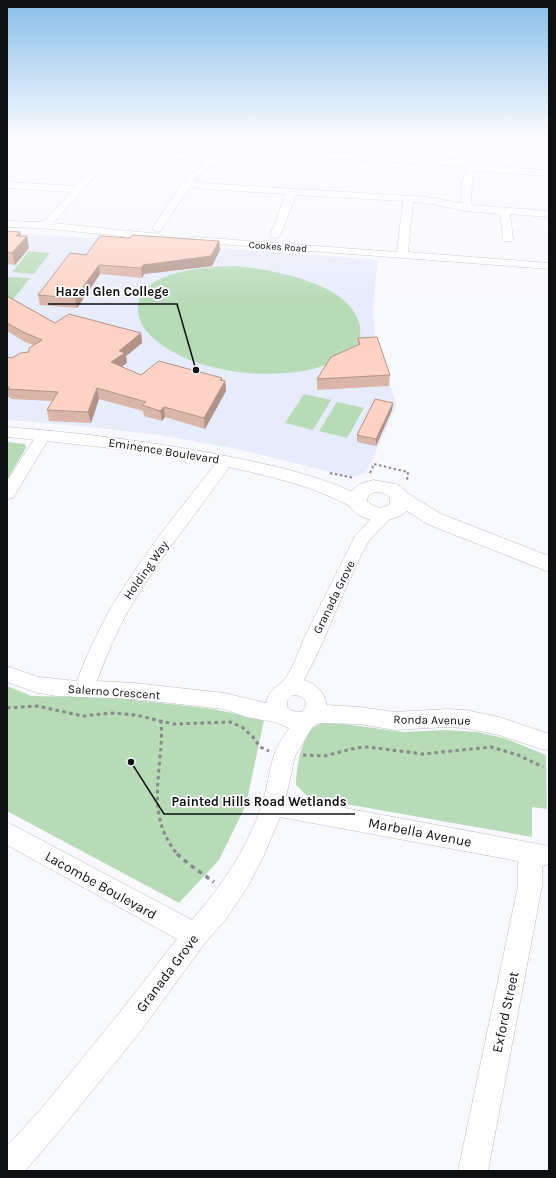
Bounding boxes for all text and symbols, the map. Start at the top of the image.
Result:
street label: Cookes Road [248,239,308,255]
callout: Hazel Glen College [48,279,177,304]
text: Hazel Glen College [55,284,169,299]
street label: Eminence Boulevard [107,435,221,467]
street label: Holding Way [121,538,171,602]
street label: Granada Grove [310,558,358,636]
street label: Salerno Crescent [67,682,161,702]
street label: Ronda Avenue [393,712,471,728]
callout: Painted Hills Road Wetlands [164,789,355,814]
text: Painted Hills Road Wetlands [171,794,347,809]
street label: Marbella Avenue [367,814,473,851]
street label: Lacombe Boulevard [42,848,160,923]
street label: Granada Grove [133,931,202,1016]
street label: Exford Street [489,970,522,1054]

